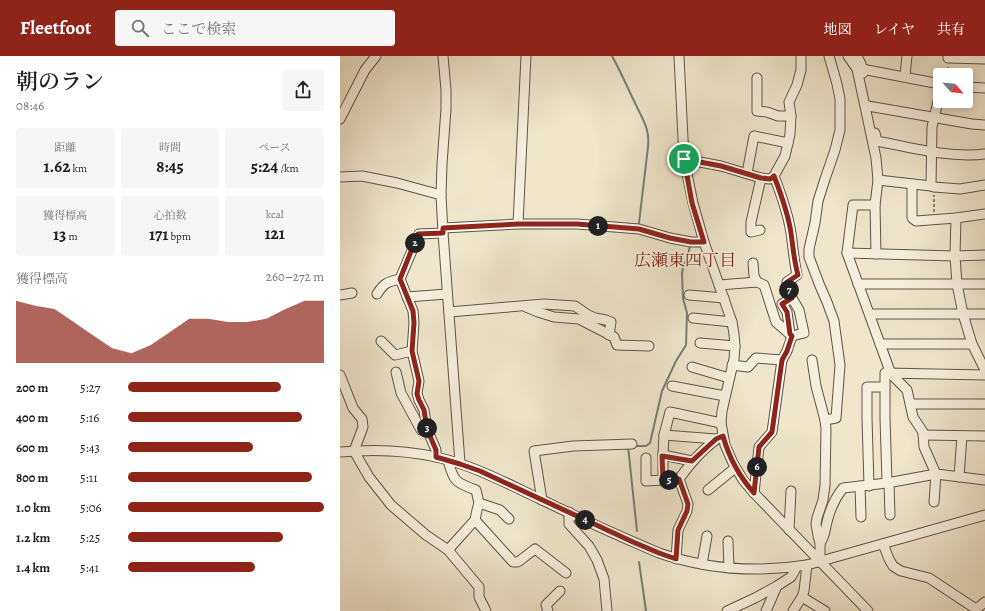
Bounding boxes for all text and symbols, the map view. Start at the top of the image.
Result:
search box [115,10,395,46]
text: Fleetfoot [20,15,91,41]
icon: search [129,17,151,39]
text: ここで検索 [161,19,236,39]
text: 地図 [824,20,852,39]
text: レイヤ [874,20,915,39]
text: 共有 [937,20,965,39]
text: 朝のラン [16,67,104,97]
north arrow [933,68,973,108]
map controls [933,68,973,108]
button: share [282,69,324,111]
text: 08:46 [16,97,44,114]
text: 距離 [54,140,76,155]
text: 時間 [159,140,181,155]
text: ペース [258,140,291,155]
pin [667,142,701,176]
icon: arrive [673,148,695,170]
text: 1.62 [43,155,70,178]
text: 8:45 [156,155,184,178]
text: 5:24 [251,155,278,178]
text: km [70,161,87,176]
text: /km [278,161,299,176]
text: kcal [266,207,283,222]
text: 獲得標高 [43,208,87,223]
text: 心拍数 [153,208,186,223]
pin: 1 [588,216,608,236]
text: 1 [596,218,600,233]
text: 121 [264,222,285,245]
text: 13 [53,223,66,246]
text: 171 [149,223,168,246]
text: m [66,229,78,244]
text: bpm [168,229,191,244]
pin: 2 [405,233,425,253]
text: 2 [412,235,418,250]
district label: 広瀬東四丁目 [634,249,736,272]
text: 260–272 m [266,268,324,285]
text: 獲得標高 [16,270,68,287]
pin: 7 [779,280,799,300]
text: 7 [787,282,791,297]
text: 200 m [16,379,49,396]
text: 5:27 [80,379,100,396]
text: 400 m [16,409,48,426]
text: 5:16 [80,409,99,426]
pin: 3 [417,418,437,438]
text: 3 [425,420,429,435]
text: 600 m [16,439,48,456]
text: 5:43 [80,439,100,456]
pin: 6 [747,457,767,477]
text: 6 [754,459,760,474]
text: 800 m [16,469,48,486]
text: 5:11 [80,469,98,486]
pin: 5 [659,470,679,490]
text: 5 [667,472,671,487]
text: 1.0 km [16,499,51,516]
text: 5:06 [80,499,102,516]
pin: 4 [575,510,595,530]
text: 4 [582,512,588,527]
text: 1.2 km [16,529,50,546]
text: 5:25 [80,529,100,546]
text: 1.4 km [16,559,50,576]
text: 5:41 [80,559,99,576]

